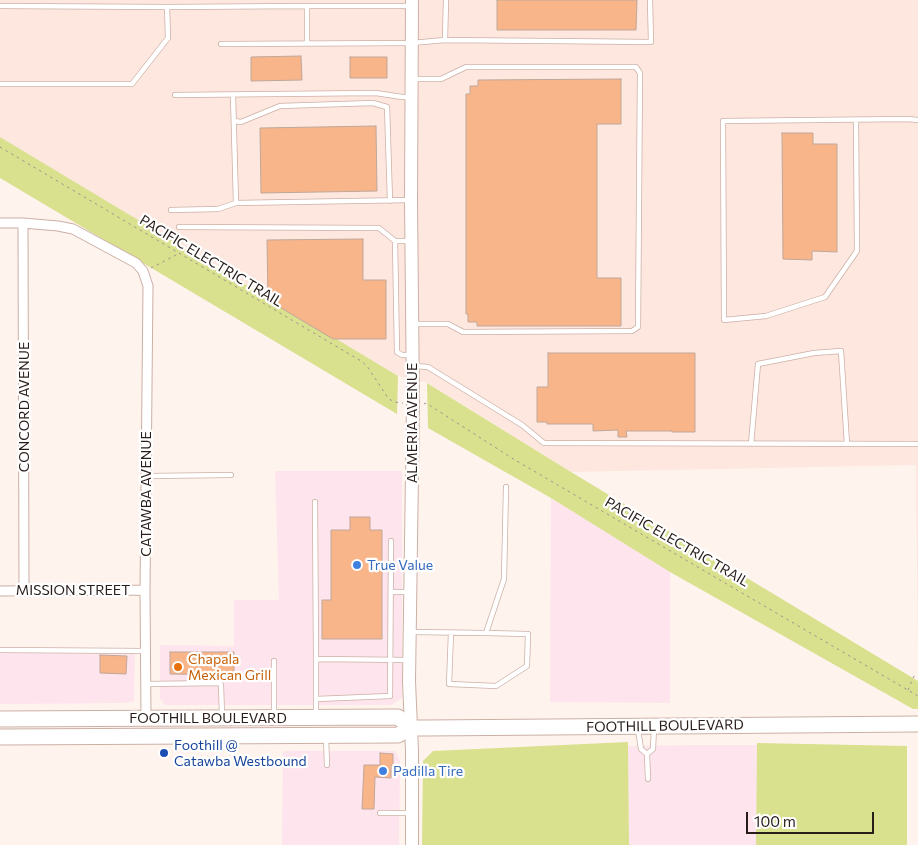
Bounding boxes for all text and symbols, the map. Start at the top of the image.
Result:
street label: PACIFIC ELECTRIC TRAIL [137,212,285,310]
street label: CONCORD AVENUE [16,342,32,472]
street label: ALMERIA AVENUE [404,363,420,483]
street label: CATAWBA AVENUE [138,431,154,557]
street label: PACIFIC ELECTRIC TRAIL [602,494,752,590]
place label: True Value [367,557,433,573]
marker: True Value [351,559,363,571]
street label: MISSION STREET [16,582,130,598]
place label: Chapala Mexican Grill [188,651,271,684]
marker: Chapala Mexican Grill [172,661,184,673]
street label: FOOTHILL BOULEVARD [129,710,287,726]
street label: FOOTHILL BOULEVARD [586,716,744,736]
place label: Foothill @ Catawba Westbound [174,737,307,770]
marker: Foothill @ Catawba Westbound [158,747,170,759]
place label: Padilla Tire [393,763,463,779]
marker: Padilla Tire [377,765,389,777]
scale bar [748,802,876,834]
text: 100 m [754,812,796,830]

